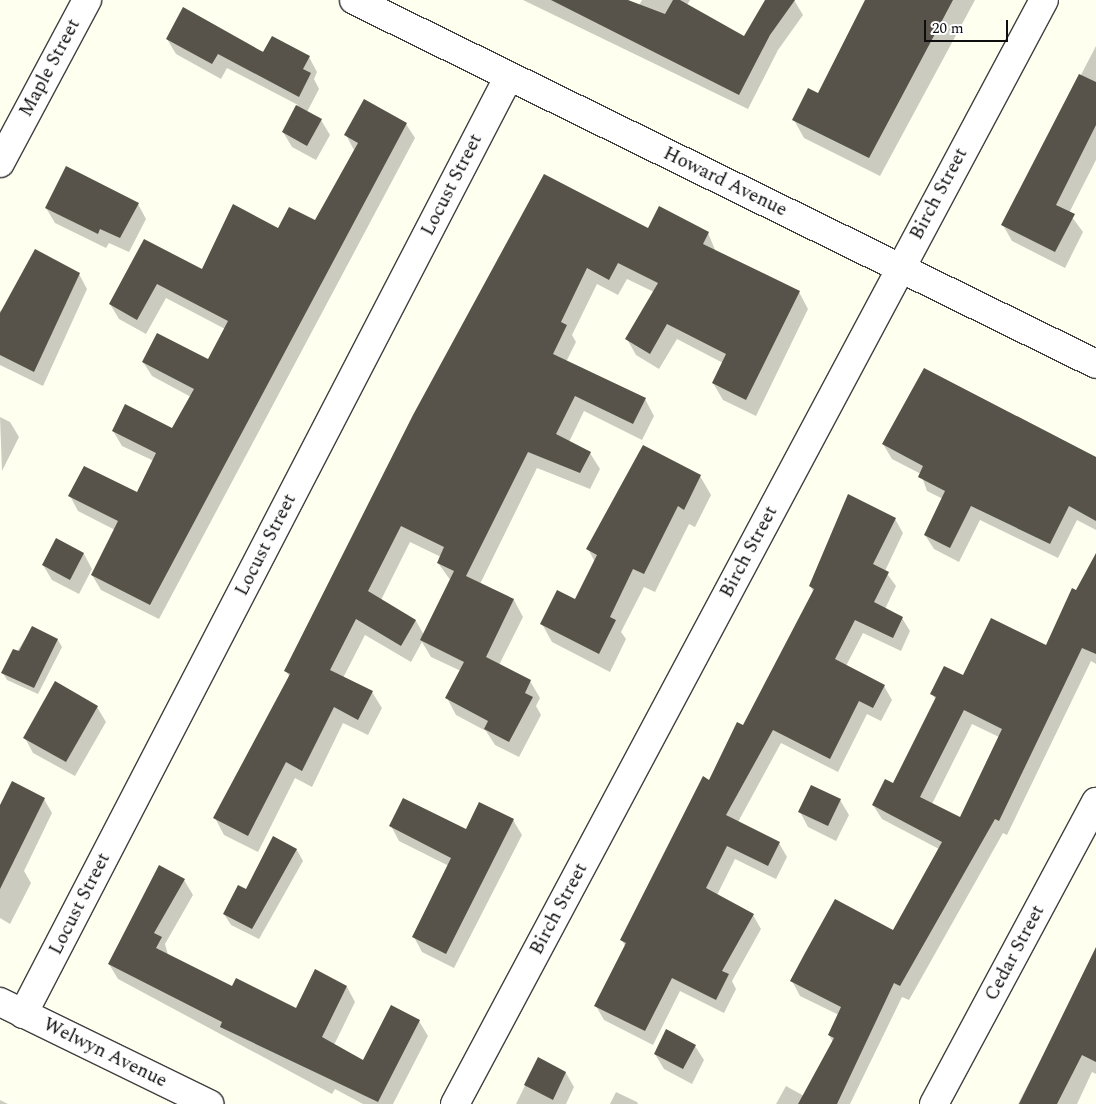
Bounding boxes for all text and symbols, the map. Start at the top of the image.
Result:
scale bar [926,10,1010,42]
street label: Maple Street [15,15,85,121]
text: 20 m [932,17,964,40]
street label: Locust Street [417,130,487,240]
street label: Howard Avenue [659,142,791,222]
street label: Birch Street [905,144,973,244]
street label: Locust Street [231,490,301,600]
street label: Birch Street [715,502,783,602]
street label: Locust Street [45,849,115,959]
street label: Birch Street [525,859,593,959]
street label: Cedar Street [980,901,1050,1005]
street label: Welwyn Avenue [39,1013,171,1093]

